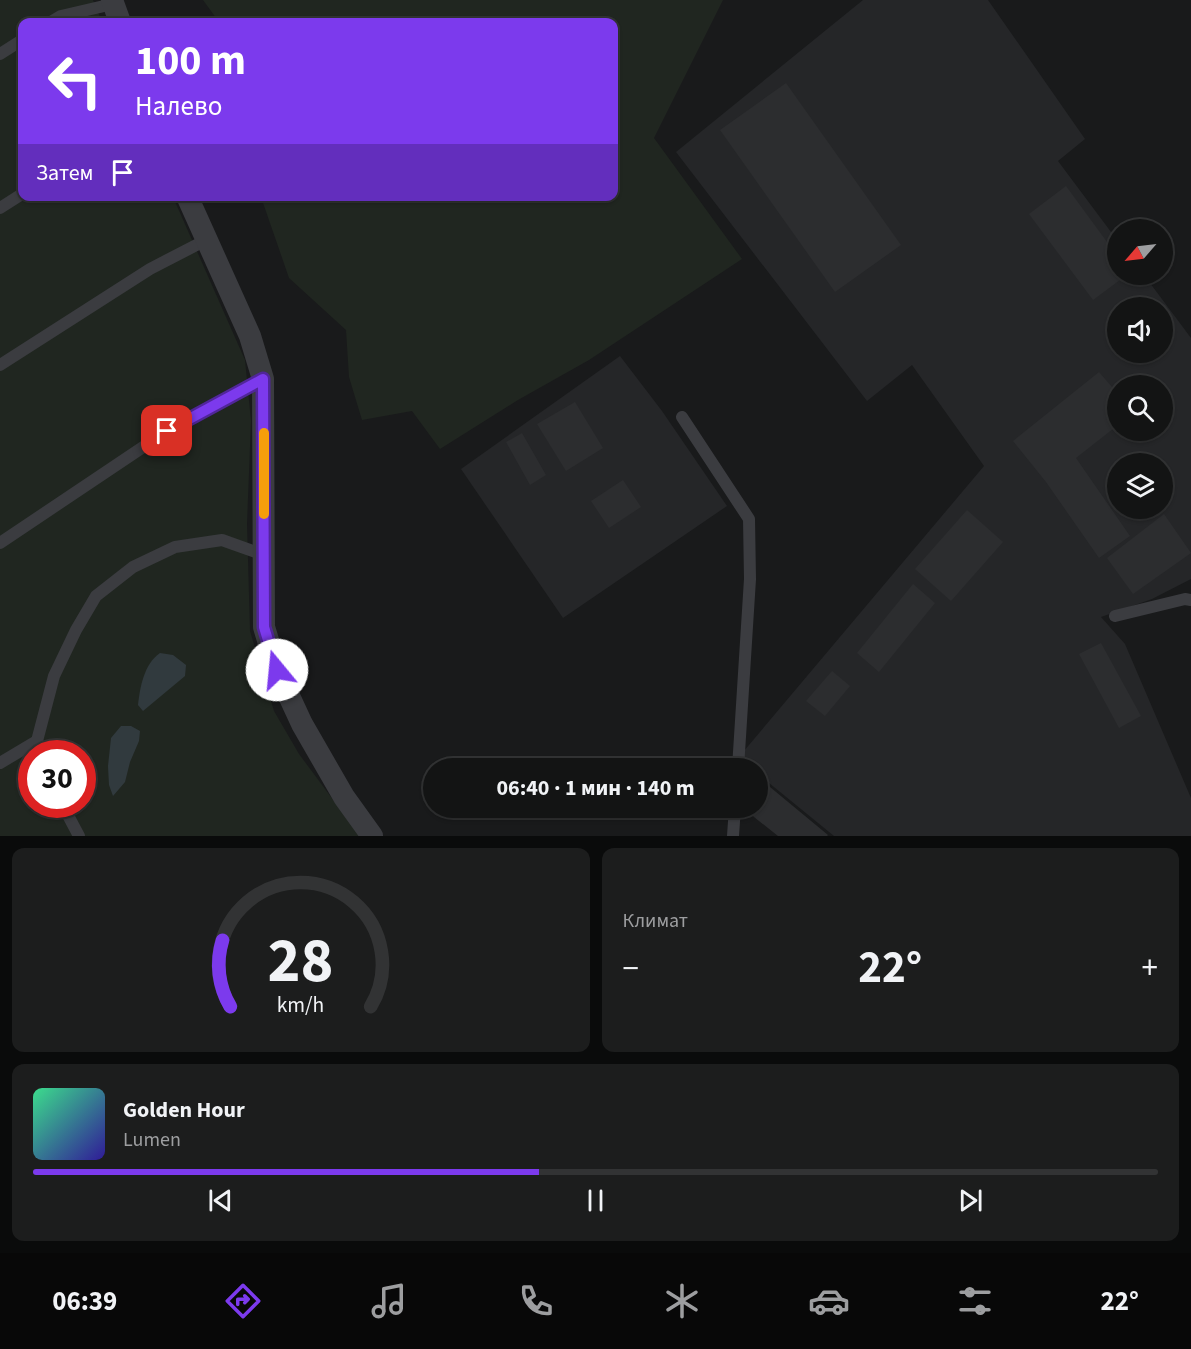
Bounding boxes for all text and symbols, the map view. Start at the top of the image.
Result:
text: 100 m [135,31,246,91]
icon: left [36,42,114,120]
text: Налево [135,87,222,126]
icon: arrive [106,156,139,189]
text: Затем [36,157,94,189]
north arrow [1107,219,1173,285]
map controls [1107,219,1173,519]
button: sound [1107,297,1173,363]
button: search [1107,375,1173,441]
pin [141,405,192,456]
icon: arrive [150,414,183,447]
button: layers [1107,453,1173,519]
position arrow [245,638,309,702]
speed limit sign: 30 [18,740,96,818]
text: 06:40 · 1 мин · 140 m [496,772,695,804]
text: Климат [623,907,688,935]
text: 28 [268,917,334,1006]
text: 22° [858,936,922,1000]
text: − [623,945,639,992]
text: + [1142,945,1158,992]
text: km/h [277,990,325,1021]
text: Golden Hour [123,1094,245,1126]
text: Lumen [123,1126,181,1154]
icon: previous [204,1184,237,1217]
icon: pause [579,1184,612,1217]
icon: next [954,1184,987,1217]
icon: directions [222,1280,264,1322]
icon: music [368,1280,410,1322]
icon: phone [515,1280,557,1322]
icon: climate [661,1280,703,1322]
icon: car [808,1280,850,1322]
icon: filters [954,1280,996,1322]
text: 06:39 [52,1282,117,1321]
text: 22° [1100,1282,1139,1321]

